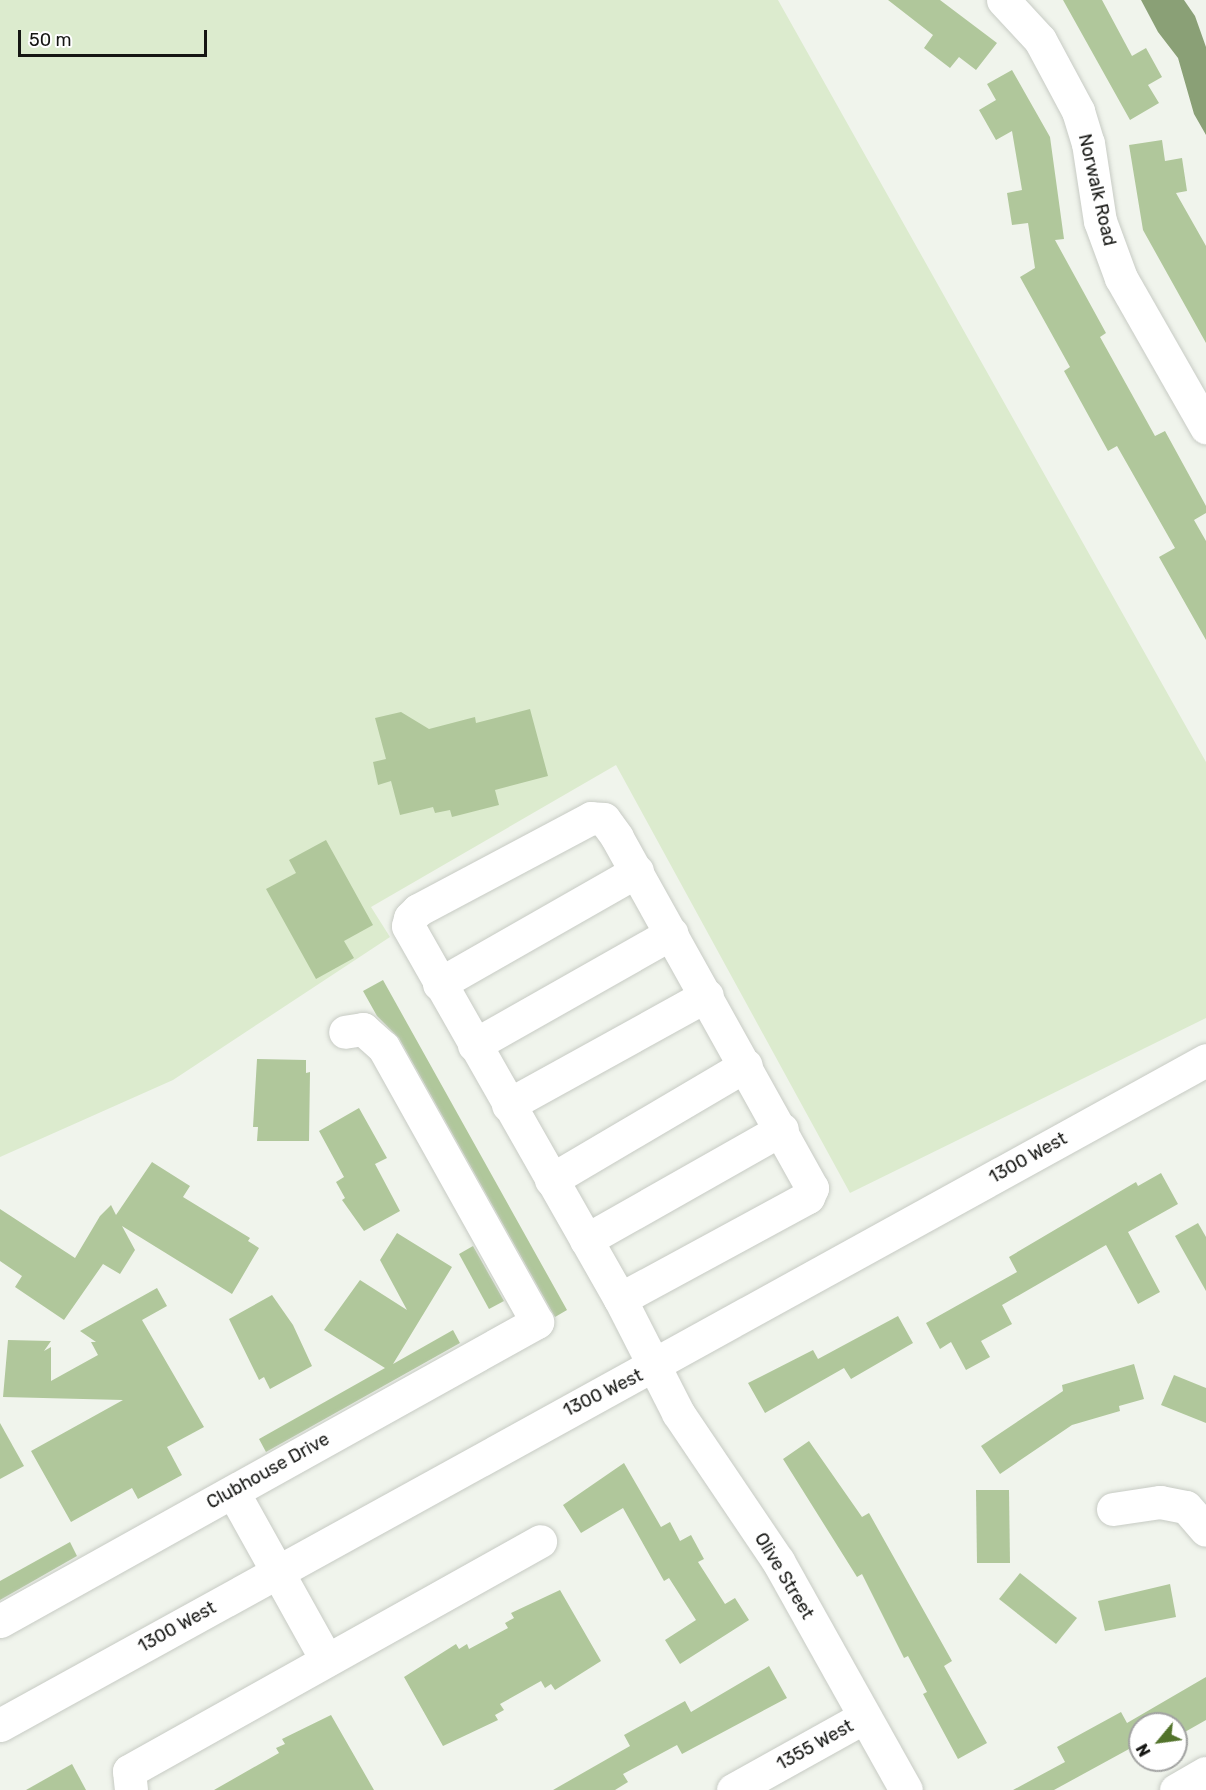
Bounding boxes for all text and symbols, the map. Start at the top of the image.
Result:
scale bar [21,18,210,56]
text: 50 m [29,29,72,51]
street label: Norwalk Road [1074,132,1120,248]
street label: 1300 West [985,1128,1071,1188]
street label: 1300 West [560,1364,646,1422]
street label: Clubhouse Drive [203,1428,333,1514]
street label: Olive Street [750,1529,818,1623]
street label: 1300 West [134,1597,220,1657]
north arrow [1128,1712,1188,1772]
street label: 1355 West [773,1715,857,1775]
text: N [1132,1740,1155,1760]

